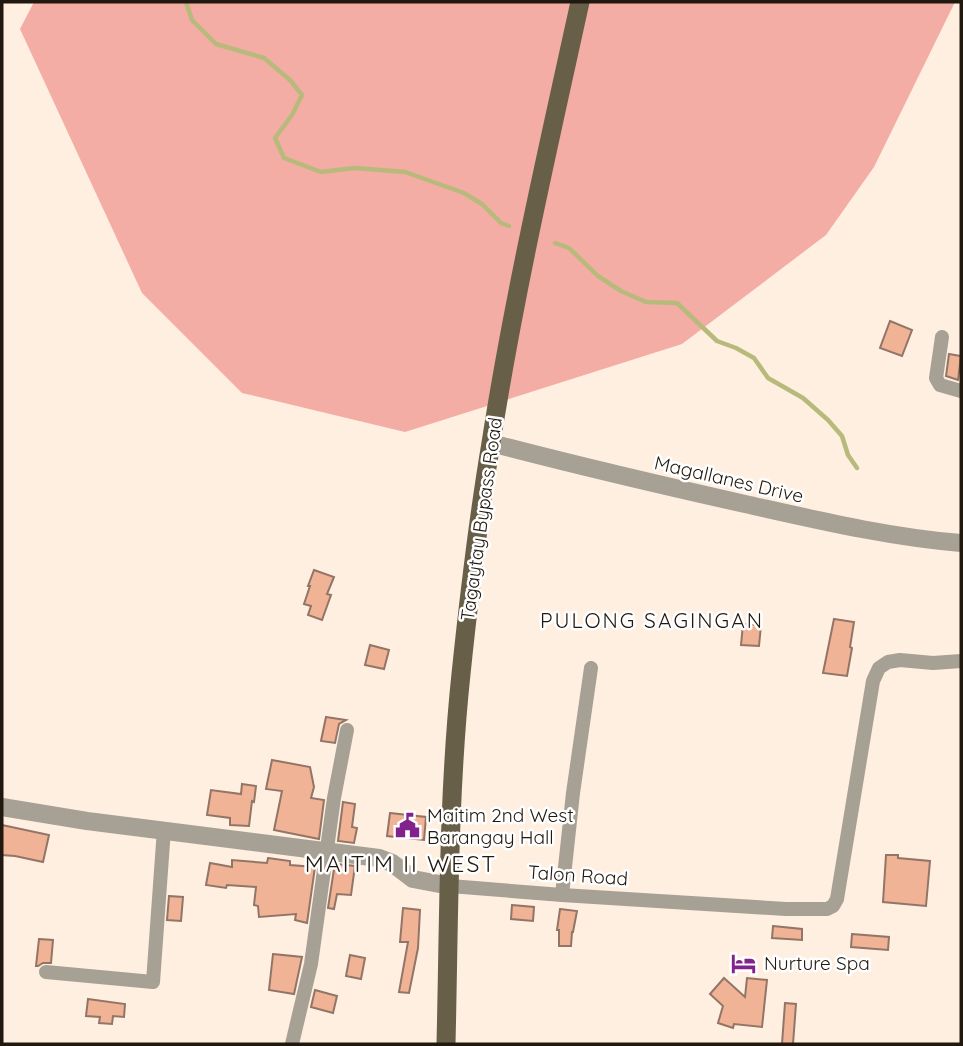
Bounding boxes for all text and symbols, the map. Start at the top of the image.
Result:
street label: Tagaytay Bypass Road [455,416,507,622]
street label: Magallanes Drive [652,450,806,508]
district label: PULONG SAGINGAN [540,607,764,633]
place label: Maitim 2nd West Barangay Hall [427,803,574,849]
public building icon: Maitim 2nd West Barangay Hall [393,812,421,840]
district label: MAITIM II WEST [305,849,497,878]
street label: Talon Road [527,860,629,890]
hotel icon: Nurture Spa [730,949,758,977]
place label: Nurture Spa [764,951,870,975]

